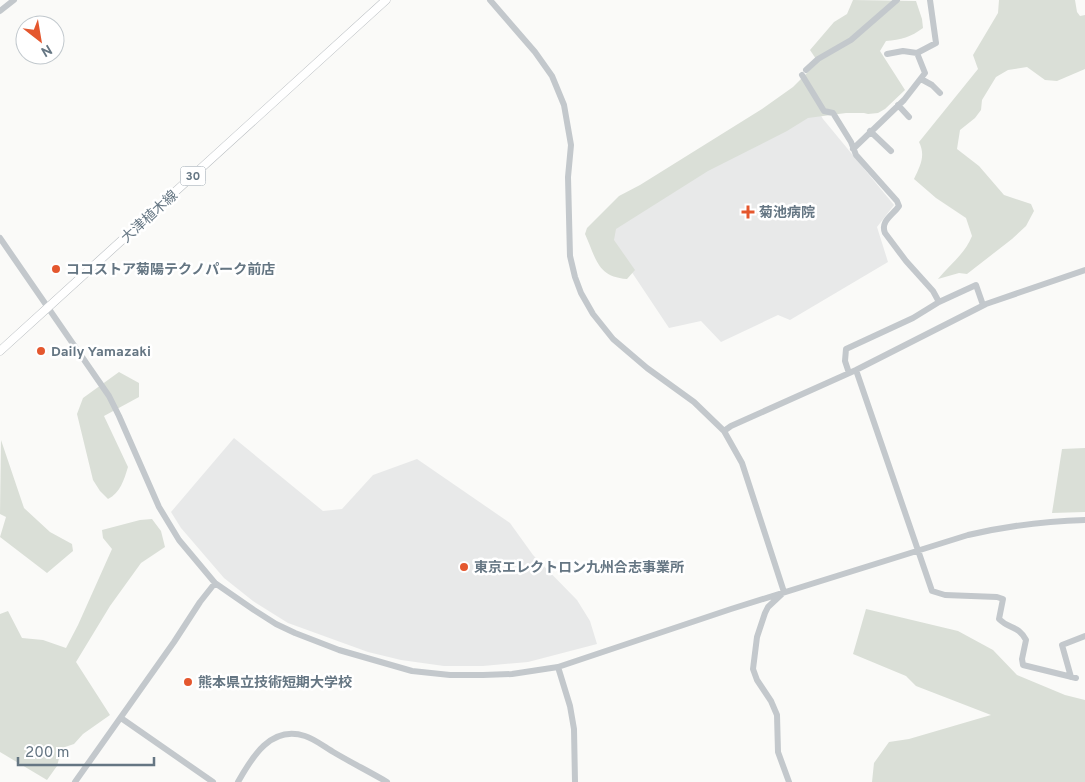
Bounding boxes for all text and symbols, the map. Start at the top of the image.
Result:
north arrow [15,15,65,65]
text: N [37,40,55,60]
road number: 30 [180,167,206,186]
street label: 大津植木線 [118,187,182,247]
marker: 菊池病院 [741,205,755,219]
place label: 菊池病院 [759,205,815,222]
place label: ココストア菊陽テクノパーク前店 [66,261,275,279]
marker: ココストア菊陽テクノパーク前店 [50,263,62,275]
place label: Daily Yamazaki [51,344,151,361]
marker: Daily Yamazaki [35,345,47,357]
place label: 東京エレクトロン九州合志事業所 [474,559,684,577]
marker: 東京エレクトロン九州合志事業所 [458,561,470,573]
place label: 熊本県立技術短期大学校 [198,674,352,692]
marker: 熊本県立技術短期大学校 [182,676,194,688]
scale bar [18,734,154,766]
text: 200 m [25,744,70,763]

